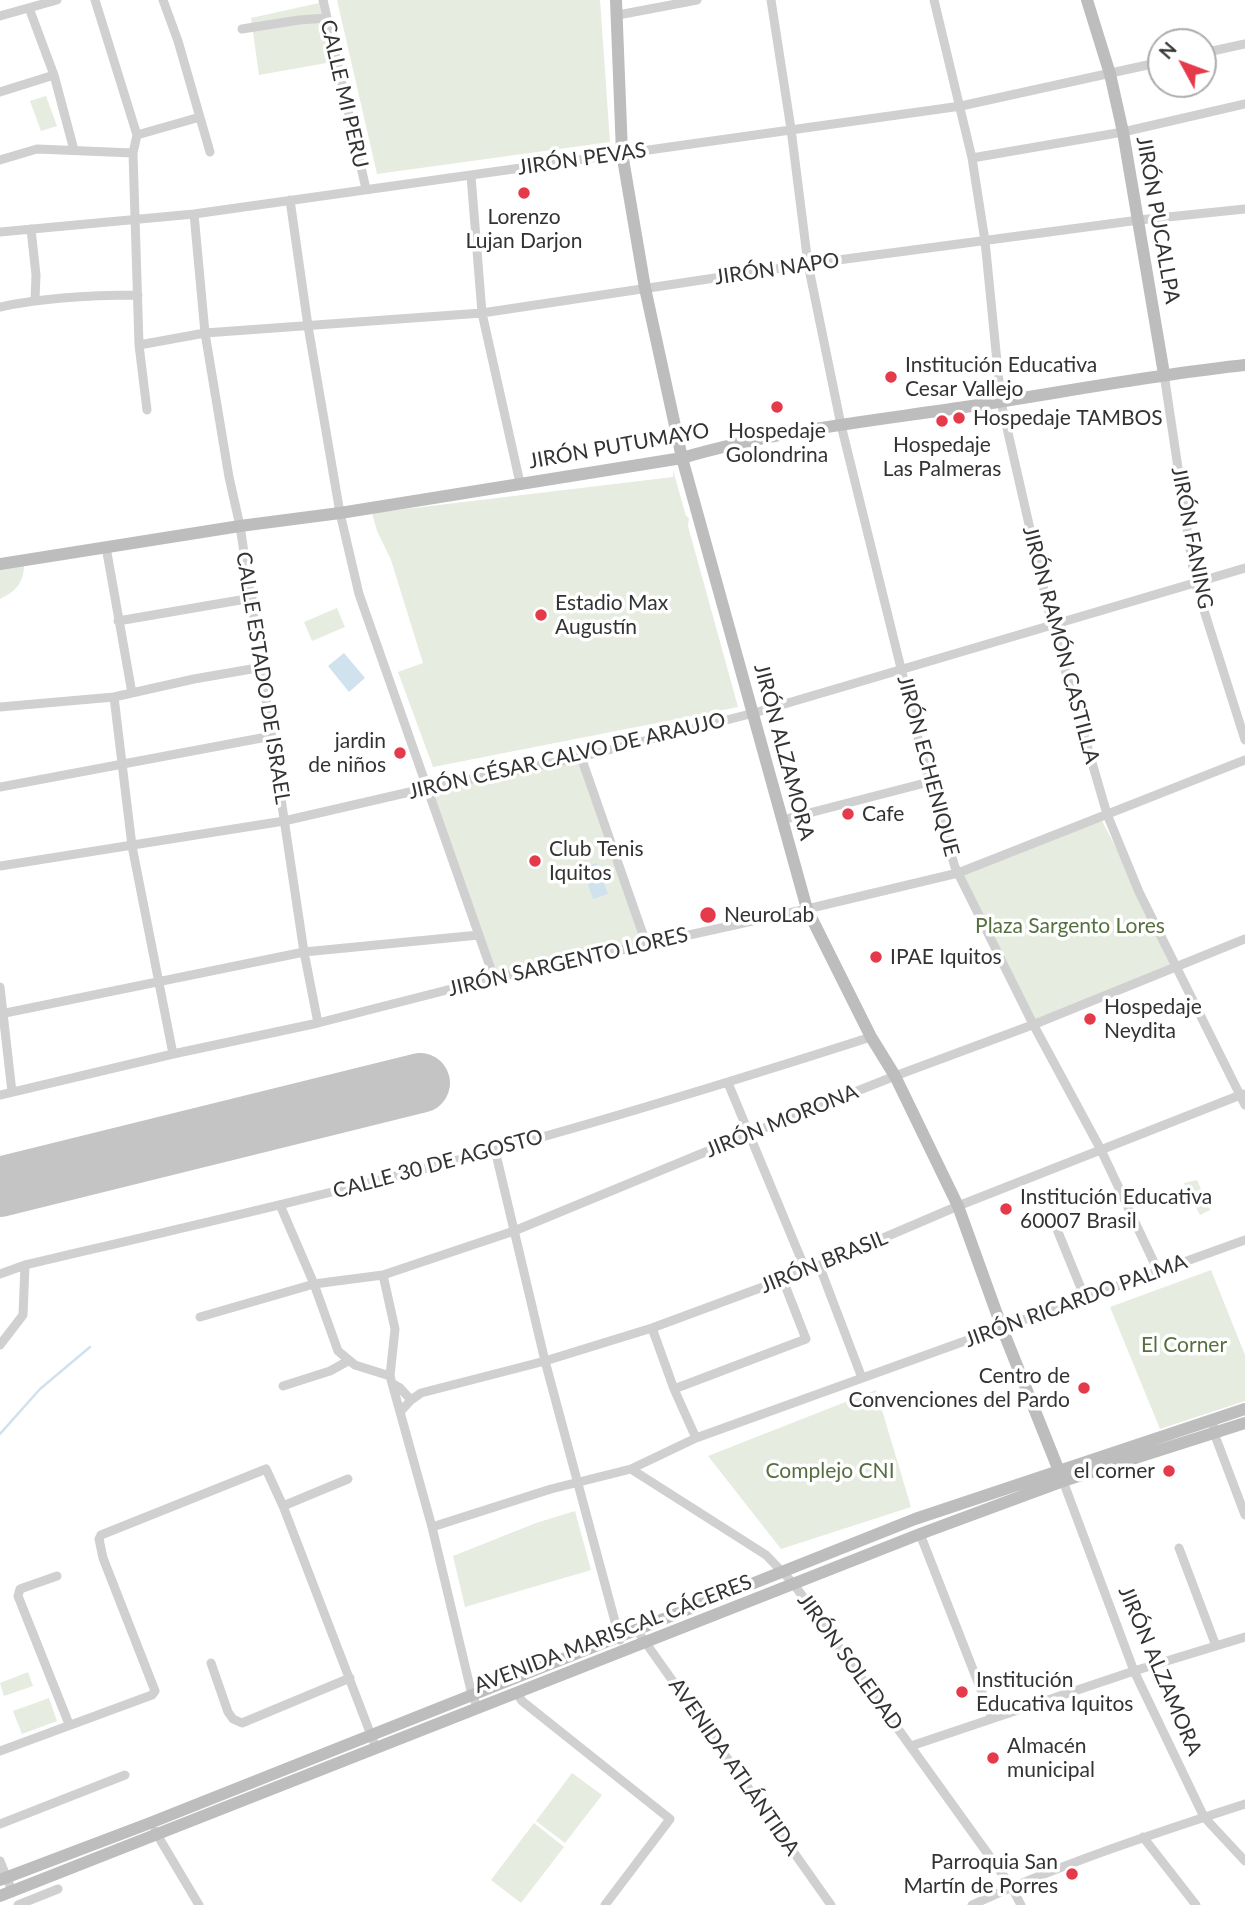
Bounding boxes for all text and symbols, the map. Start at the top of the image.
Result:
street label: CALLE MI PERU [315,17,373,171]
north arrow [1147,28,1217,98]
text: N [1154,37,1181,63]
street label: JIRÓN PUCALLPA [1131,134,1185,306]
street label: JIRÓN PEVAS [516,138,648,180]
marker: Lorenzo Lujan Darjon [516,185,532,201]
place label: Lorenzo Lujan Darjon [466,204,582,254]
street label: JIRÓN NAPO [713,248,841,290]
place label: Institución Educativa Cesar Vallejo [905,352,1097,402]
marker: Institución Educativa Cesar Vallejo [883,369,899,385]
marker: Hospedaje Golondrina [769,399,785,415]
place label: Hospedaje TAMBOS [973,405,1163,431]
marker: Hospedaje TAMBOS [951,410,967,426]
marker: Hospedaje Las Palmeras [934,413,950,429]
street label: JIRÓN PUTUMAYO [527,418,711,474]
place label: Hospedaje Golondrina [726,418,828,468]
place label: Hospedaje Las Palmeras [883,432,1001,482]
street label: JIRÓN FANING [1166,465,1218,611]
street label: JIRÓN RAMÓN CASTILLA [1017,524,1105,766]
street label: CALLE ESTADO DE ISRAEL [231,550,295,806]
place label: Estadio Max Augustín [555,590,668,640]
marker: Estadio Max Augustín [533,607,549,623]
street label: JIRÓN ALZAMORA [748,661,820,843]
street label: JIRÓN ECHENIQUE [892,673,964,859]
street label: JIRÓN CÉSAR CALVO DE ARAUJO [406,707,728,805]
place label: jardin de niños [308,728,386,778]
marker: jardin de niños [392,745,408,761]
place label: Cafe [862,801,904,827]
marker: Cafe [840,806,856,822]
place label: Club Tenis Iquitos [549,836,644,886]
marker: Club Tenis Iquitos [527,853,543,869]
place label: NeuroLab [724,902,814,928]
marker: NeuroLab [698,905,718,925]
park label: Plaza Sargento Lores [975,913,1165,939]
street label: JIRÓN SARGENTO LORES [446,922,690,1002]
place label: IPAE Iquitos [890,944,1002,970]
marker: IPAE Iquitos [868,949,884,965]
place label: Hospedaje Neydita [1104,994,1202,1044]
marker: Hospedaje Neydita [1082,1011,1098,1027]
street label: JIRÓN MORONA [702,1079,862,1163]
street label: CALLE 30 DE AGOSTO [330,1124,546,1204]
place label: Institución Educativa 60007 Brasil [1020,1184,1212,1234]
marker: Institución Educativa 60007 Brasil [998,1201,1014,1217]
street label: JIRÓN BRASIL [757,1225,891,1299]
street label: JIRÓN RICARDO PALMA [961,1249,1191,1353]
park label: El Corner [1141,1332,1227,1358]
place label: Centro de Convenciones del Pardo [848,1363,1070,1413]
marker: Centro de Convenciones del Pardo [1076,1380,1092,1396]
park label: Complejo CNI [765,1458,895,1484]
place label: el corner [1074,1458,1155,1484]
marker: el corner [1161,1463,1177,1479]
street label: AVENIDA MARISCAL CÁCERES [470,1569,756,1699]
street label: JIRÓN ALZAMORA [1113,1583,1207,1759]
street label: JIRÓN SOLEDAD [792,1589,908,1735]
place label: Institución Educativa Iquitos [976,1667,1133,1717]
street label: AVENIDA ATLÁNTIDA [663,1673,805,1861]
marker: Institución Educativa Iquitos [954,1684,970,1700]
place label: Almacén municipal [1007,1733,1095,1783]
marker: Almacén municipal [985,1750,1001,1766]
place label: Parroquia San Martín de Porres [904,1849,1058,1899]
marker: Parroquia San Martín de Porres [1064,1866,1080,1882]

